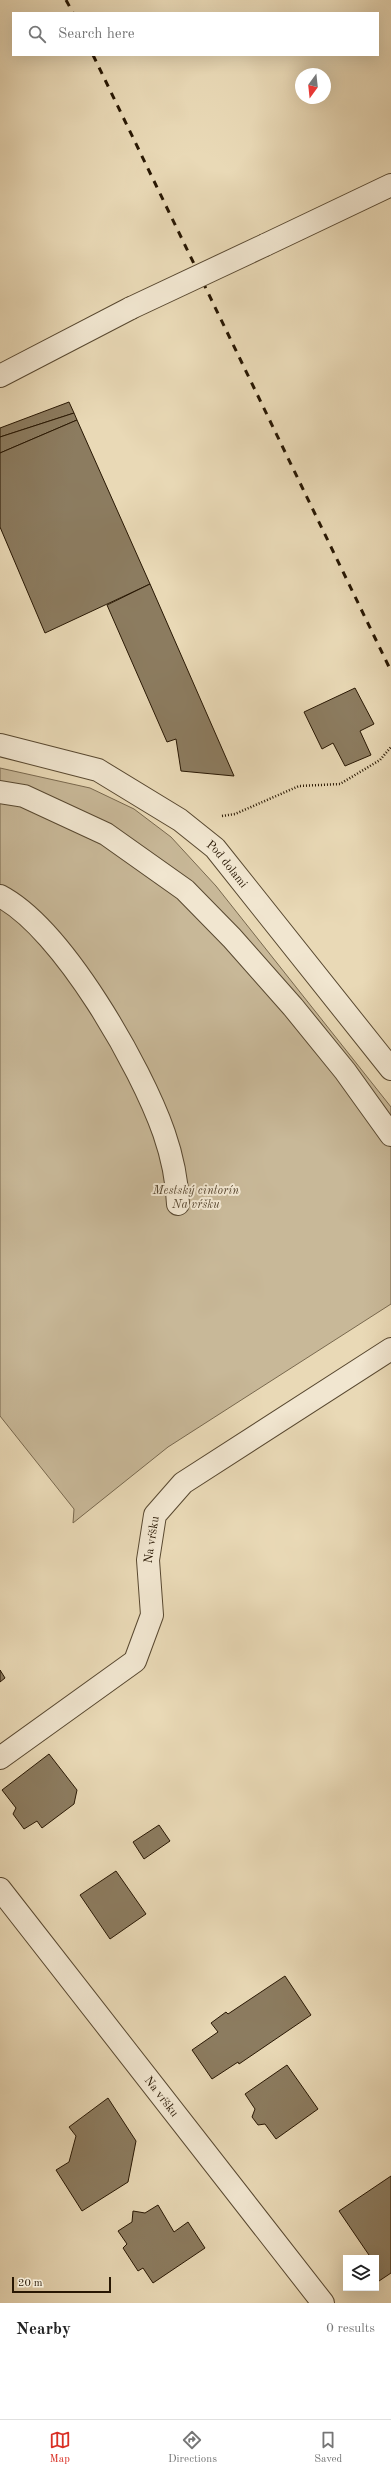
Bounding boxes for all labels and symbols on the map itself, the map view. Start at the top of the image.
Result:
north arrow [295,68,331,104]
street label: Pod dolami [204,839,249,890]
park label: Mestský cintorín Na vŕšku [152,1185,239,1211]
street label: Na vŕšku [143,1515,162,1564]
street label: Na vŕšku [142,2074,181,2120]
scale bar [12,2275,111,2294]

